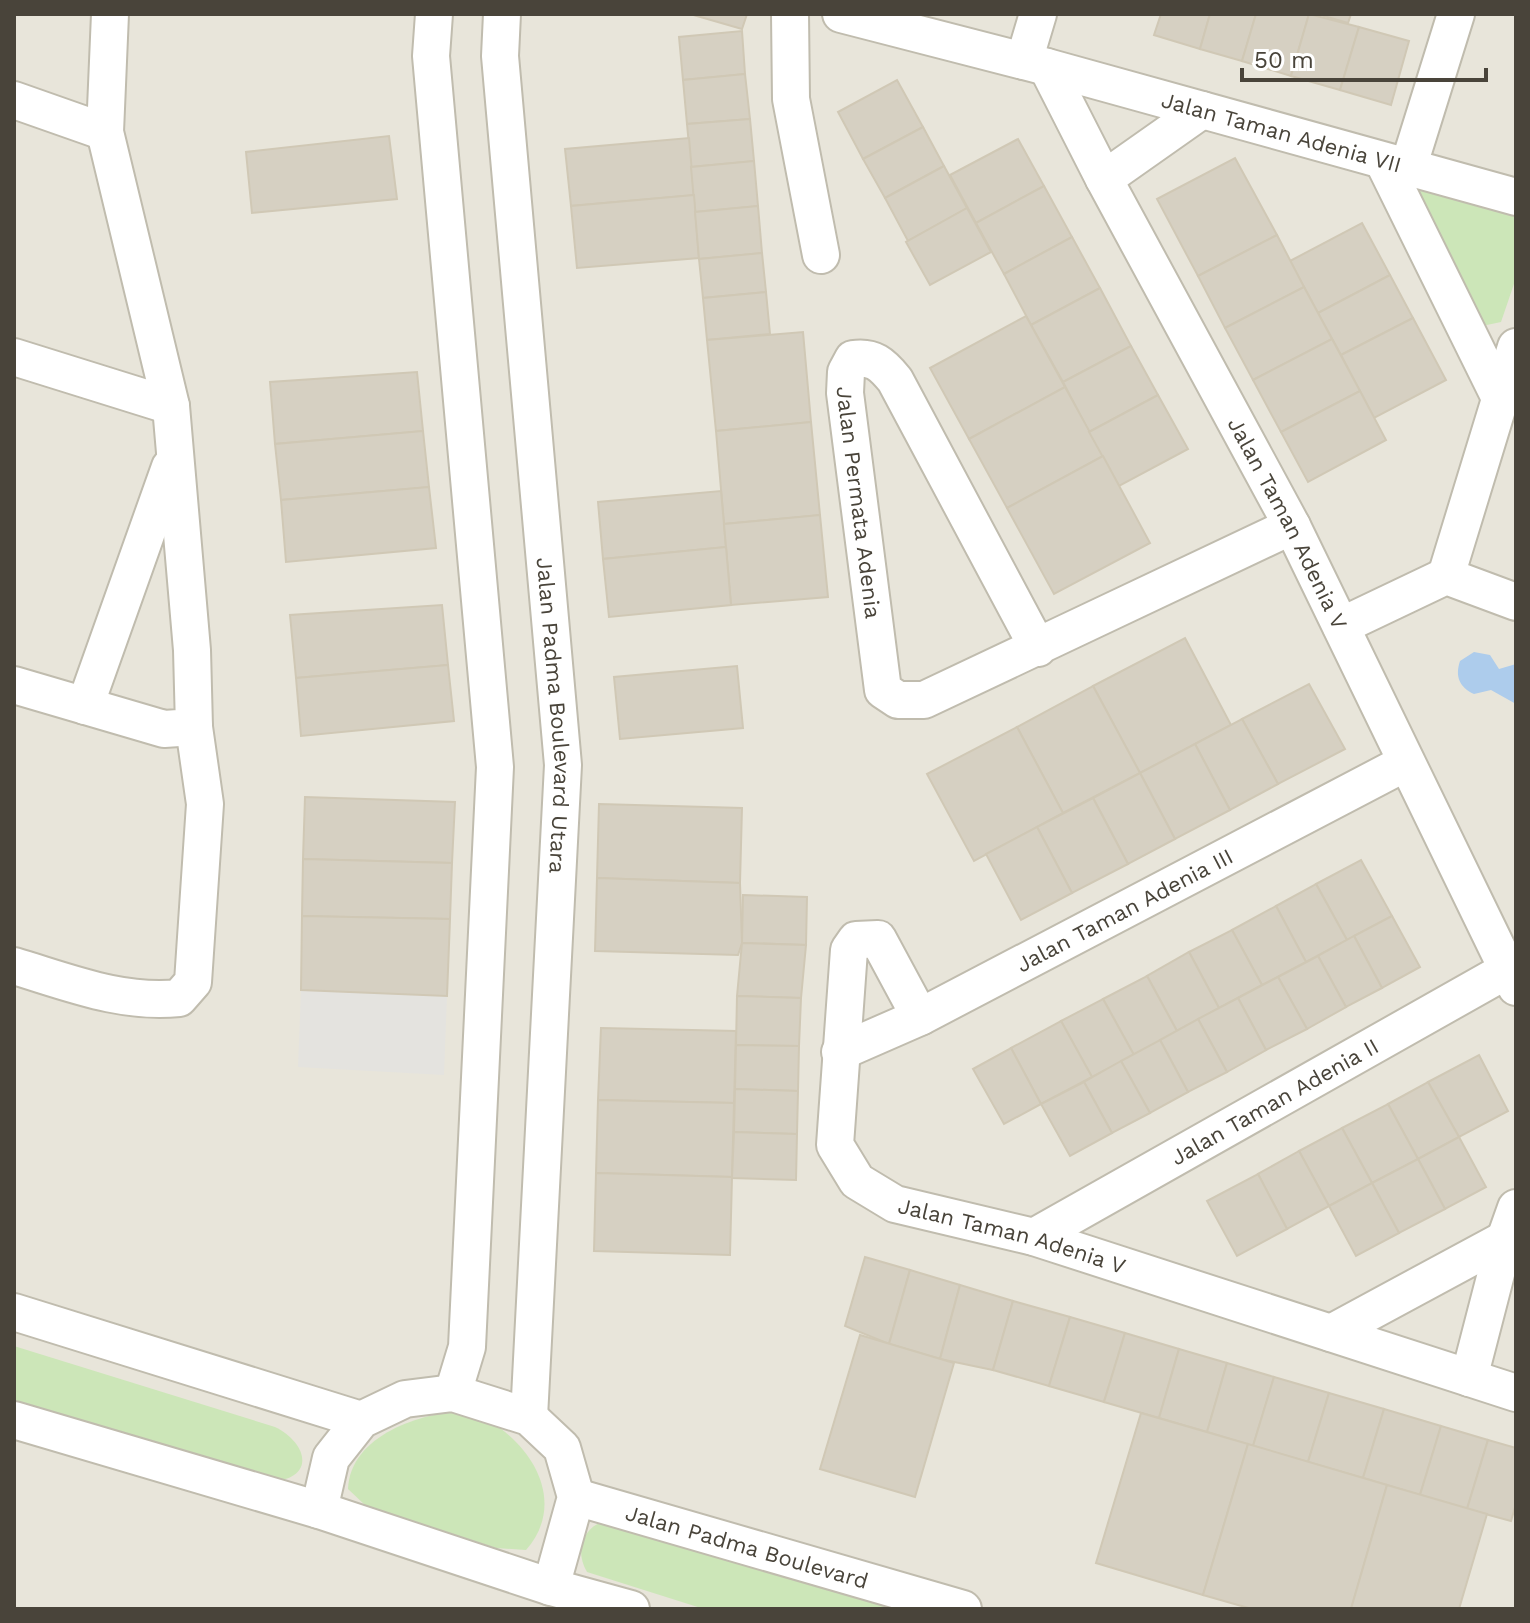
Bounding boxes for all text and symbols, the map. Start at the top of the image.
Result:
scale bar [1242,32,1486,82]
text: 50 m [1254,46,1314,74]
street label: Jalan Taman Adenia VII [1159,87,1404,178]
street label: Jalan Permata Adenia [832,386,886,620]
street label: Jalan Taman Adenia V [1223,413,1352,633]
street label: Jalan Padma Boulevard Utara [532,556,575,874]
street label: Jalan Taman Adenia III [1012,843,1237,977]
street label: Jalan Taman Adenia II [1166,1033,1383,1170]
street label: Jalan Taman Adenia V [896,1193,1129,1279]
street label: Jalan Padma Boulevard [623,1500,871,1594]

